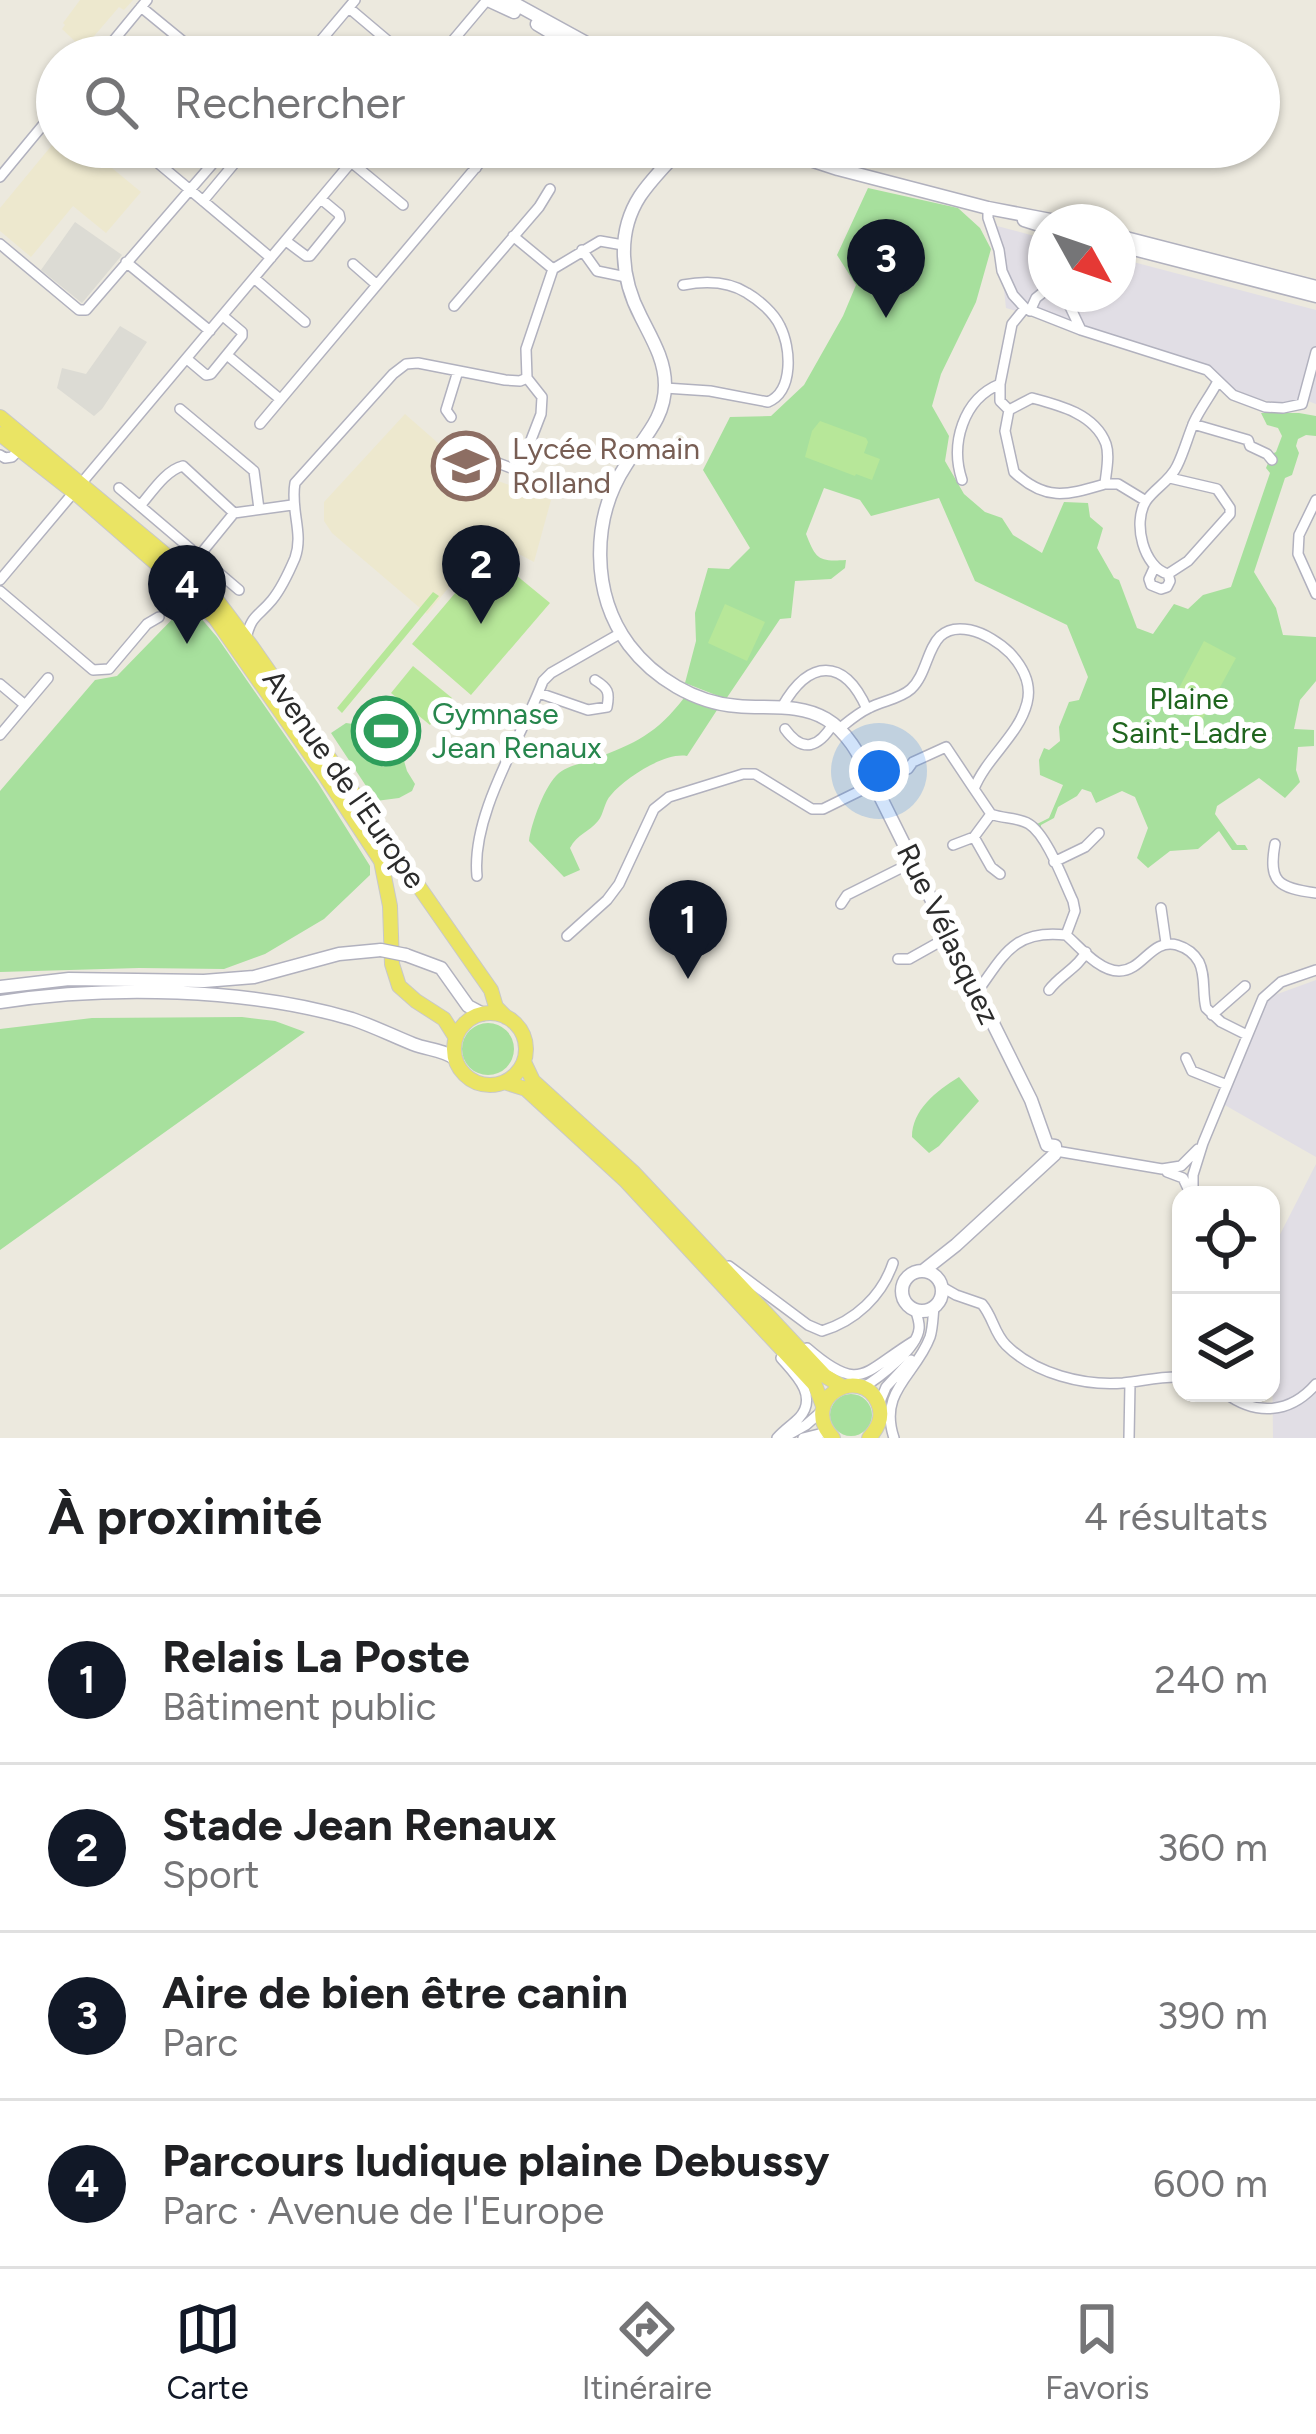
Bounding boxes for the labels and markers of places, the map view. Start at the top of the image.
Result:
pin: 3 [847,219,925,318]
place label: Lycée Romain Rolland [512,430,700,501]
school or university icon: Lycée Romain Rolland [431,431,501,501]
pin: 2 [442,525,520,624]
pin: 4 [148,545,226,644]
place label: Gymnase Jean Renaux [432,695,601,766]
sports icon: Gymnase Jean Renaux [351,696,421,766]
pin: 1 [649,880,727,979]

